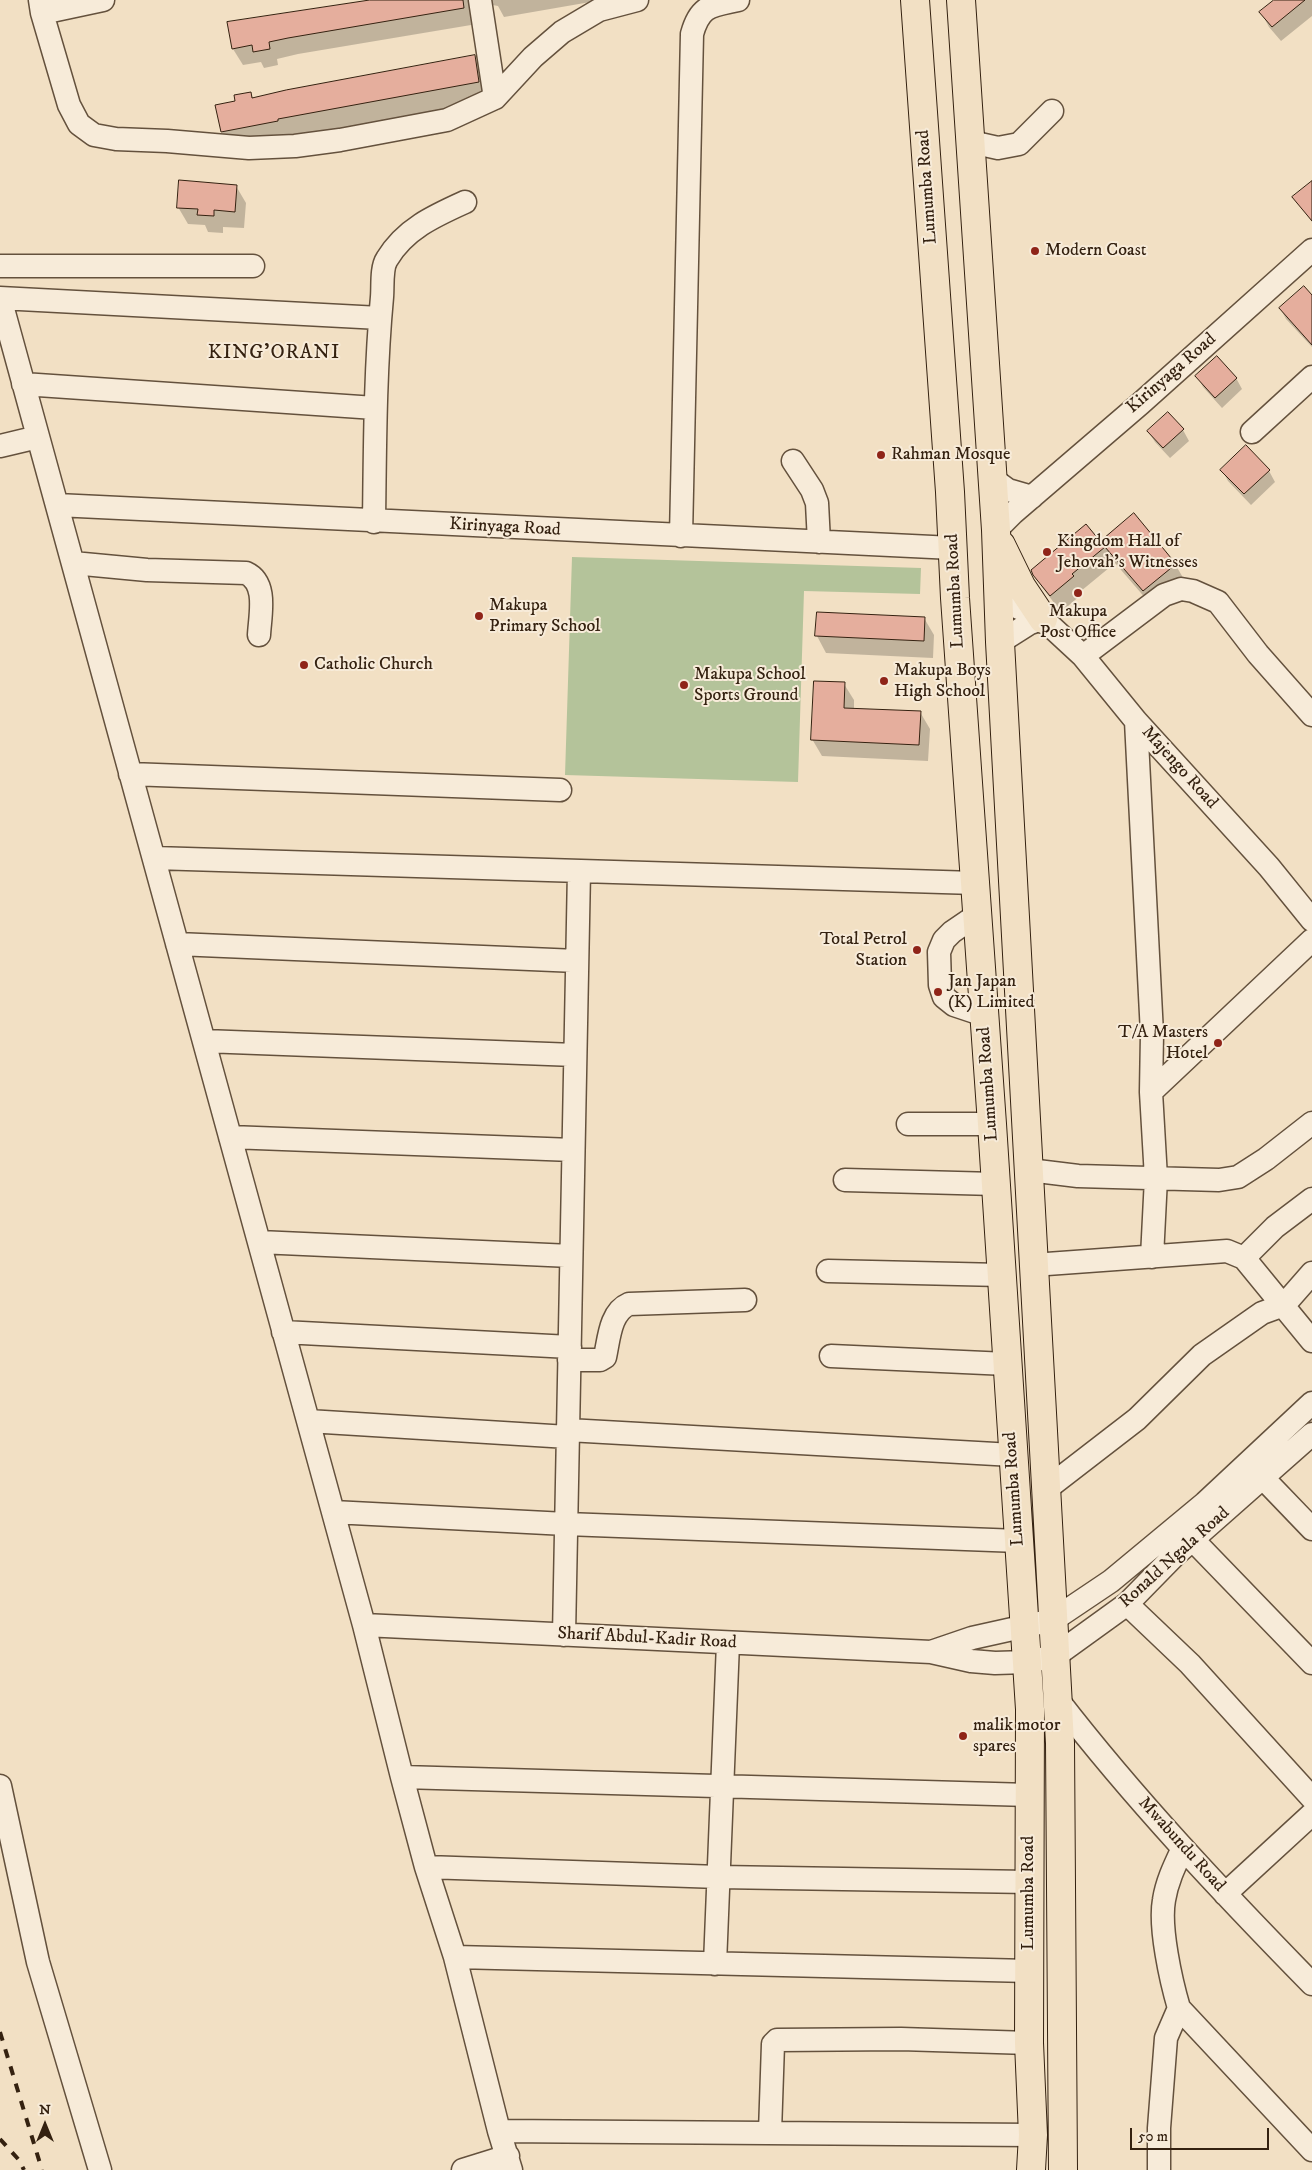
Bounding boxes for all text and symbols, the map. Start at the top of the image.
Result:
street label: Lumumba Road [913,129,943,245]
place label: Modern Coast [1045,240,1146,262]
marker: Modern Coast [1029,245,1041,257]
street label: Kirinyaga Road [1123,329,1221,419]
district label: KING'ORANI [207,342,341,366]
place label: Rahman Mosque [891,444,1010,466]
marker: Rahman Mosque [875,449,887,461]
street label: Kirinyaga Road [449,514,561,542]
place label: Kingdom Hall of Jehovah's Witnesses [1057,531,1198,574]
street label: Lumumba Road [942,533,970,649]
marker: Kingdom Hall of Jehovah's Witnesses [1041,546,1053,558]
marker: Makupa Post Office [1072,587,1084,599]
place label: Makupa Primary School [489,595,600,638]
place label: Makupa Post Office [1040,601,1116,644]
marker: Makupa Primary School [473,610,485,622]
place label: Catholic Church [314,654,433,676]
marker: Catholic Church [298,659,310,671]
place label: Makupa Boys High School [894,660,991,702]
place label: Makupa School Sports Ground [694,664,806,706]
marker: Makupa Boys High School [878,675,890,687]
marker: Makupa School Sports Ground [678,679,690,691]
street label: Majengo Road [1136,722,1222,814]
place label: Total Petrol Station [820,929,907,972]
marker: Total Petrol Station [911,944,923,956]
place label: Jan Japan (K) Limited [948,971,1034,1014]
marker: Jan Japan (K) Limited [932,986,944,998]
place label: T/A Masters Hotel [1118,1022,1208,1064]
street label: Lumumba Road [974,1026,1004,1142]
marker: T/A Masters Hotel [1212,1037,1224,1049]
street label: Lumumba Road [1000,1431,1030,1547]
street label: Ronald Ngala Road [1115,1503,1235,1613]
street label: Sharif Abdul-Kadir Road [557,1624,737,1654]
place label: malik motor spares [973,1715,1060,1758]
marker: malik motor spares [957,1730,969,1742]
street label: Mwabundu Road [1133,1793,1229,1897]
street label: Lumumba Road [1018,1836,1040,1950]
north arrow [20,2100,70,2150]
text: N [39,2101,51,2119]
scale bar [1132,2118,1271,2150]
text: 50 m [1138,2127,1168,2146]

